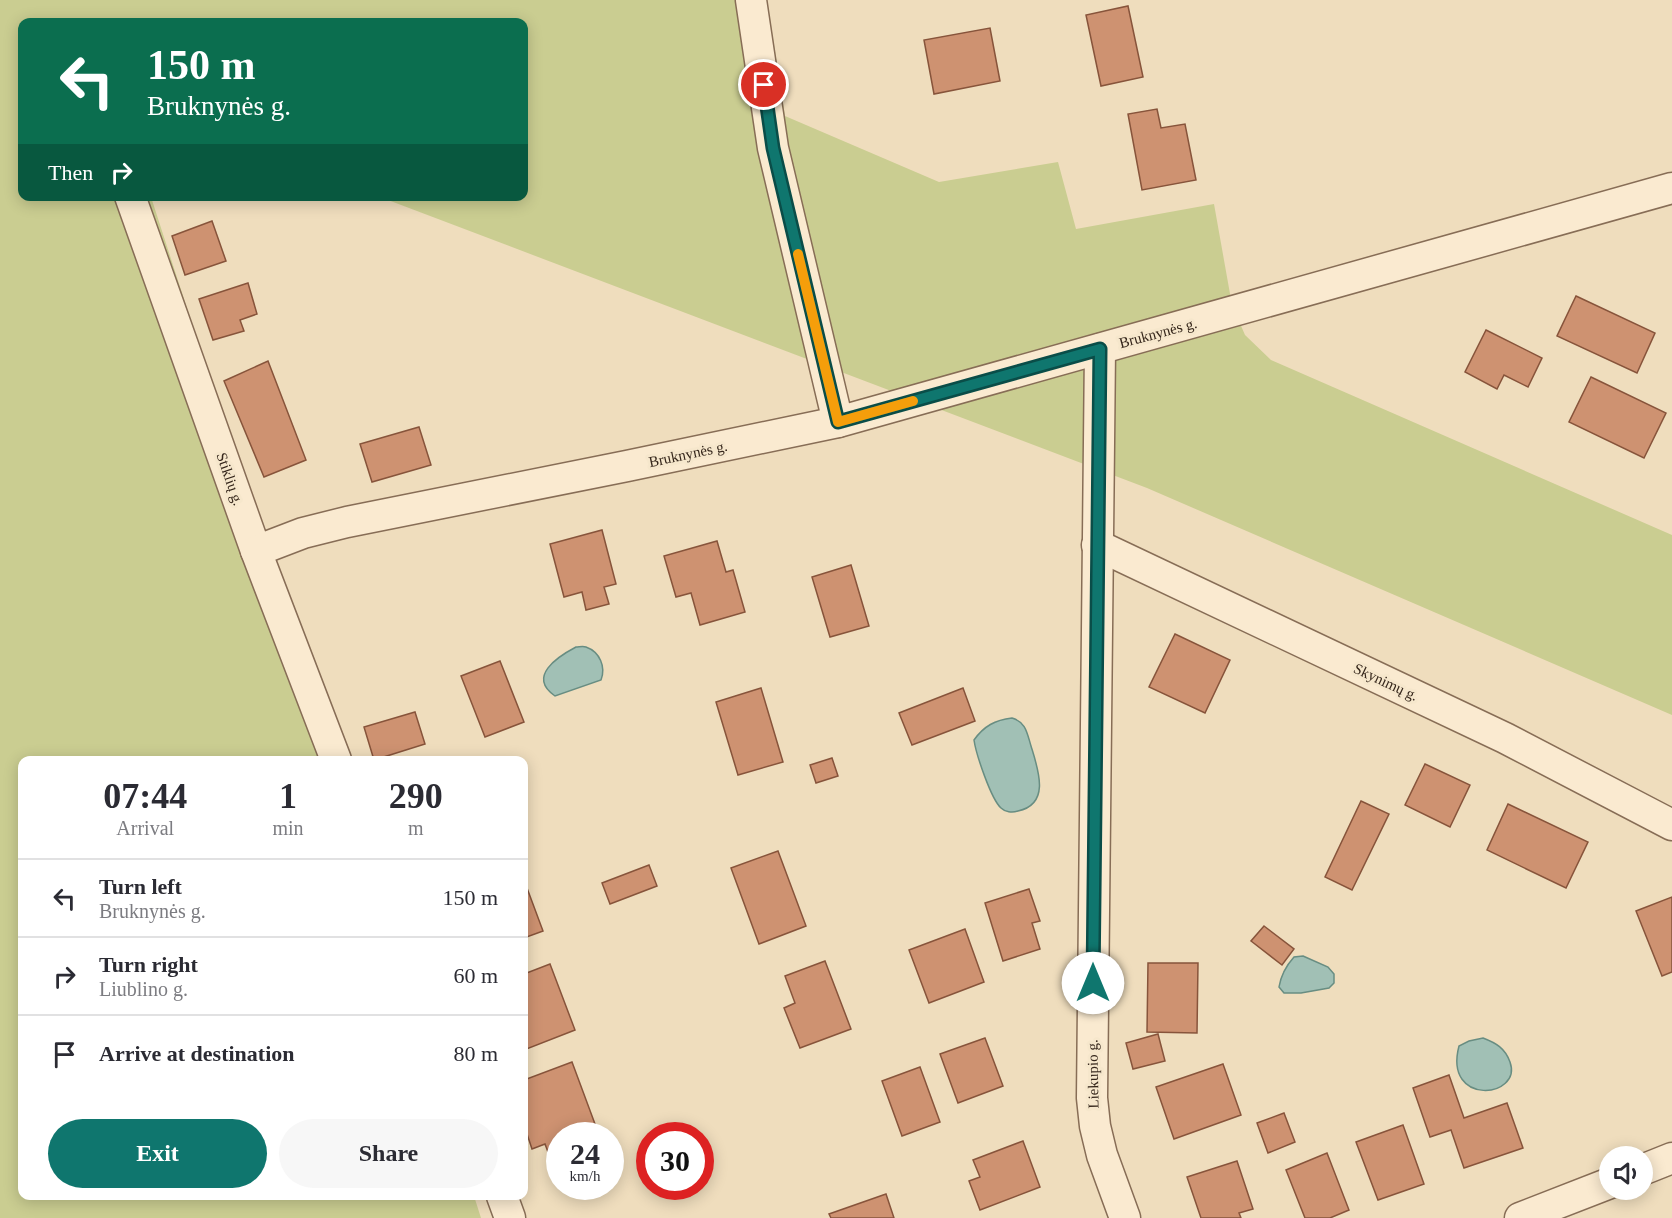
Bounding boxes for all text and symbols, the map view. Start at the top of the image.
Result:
icon: left [48,42,126,120]
text: 150 m [147,42,256,88]
pin [738,59,789,110]
icon: arrive [747,68,780,101]
text: Bruknynės g. [147,91,291,121]
icon: right [105,156,138,189]
text: Then [48,160,93,185]
street label: Bruknynės g. [1117,315,1199,351]
street label: Bruknynės g. [647,438,729,470]
street label: Stiklių g. [213,450,247,508]
street label: Skynimų g. [1351,660,1421,704]
text: 07:44 [103,776,187,816]
text: 1 [279,776,297,816]
text: 290 [389,776,443,816]
text: Arrival [116,817,174,839]
text: min [272,817,304,839]
text: m [408,817,424,839]
text: Turn left [99,874,182,899]
icon: left [48,882,81,915]
text: 150 m [442,885,498,910]
text: Bruknynės g. [99,900,206,922]
position arrow [1061,951,1125,1015]
text: Turn right [99,952,198,977]
icon: right [48,960,81,993]
text: 60 m [453,963,498,988]
text: Liublino g. [99,978,188,1000]
icon: arrive [48,1038,81,1071]
street label: Liekupio g. [1084,1039,1102,1109]
text: Arrive at destination [99,1041,295,1066]
text: 80 m [453,1041,498,1066]
button: Exit [48,1119,267,1188]
button: Share [279,1119,498,1188]
speed limit sign: 30 [636,1122,714,1200]
text: 24 [570,1137,600,1170]
map controls [1599,1146,1653,1200]
button: sound [1599,1146,1653,1200]
text: km/h [570,1168,600,1184]

